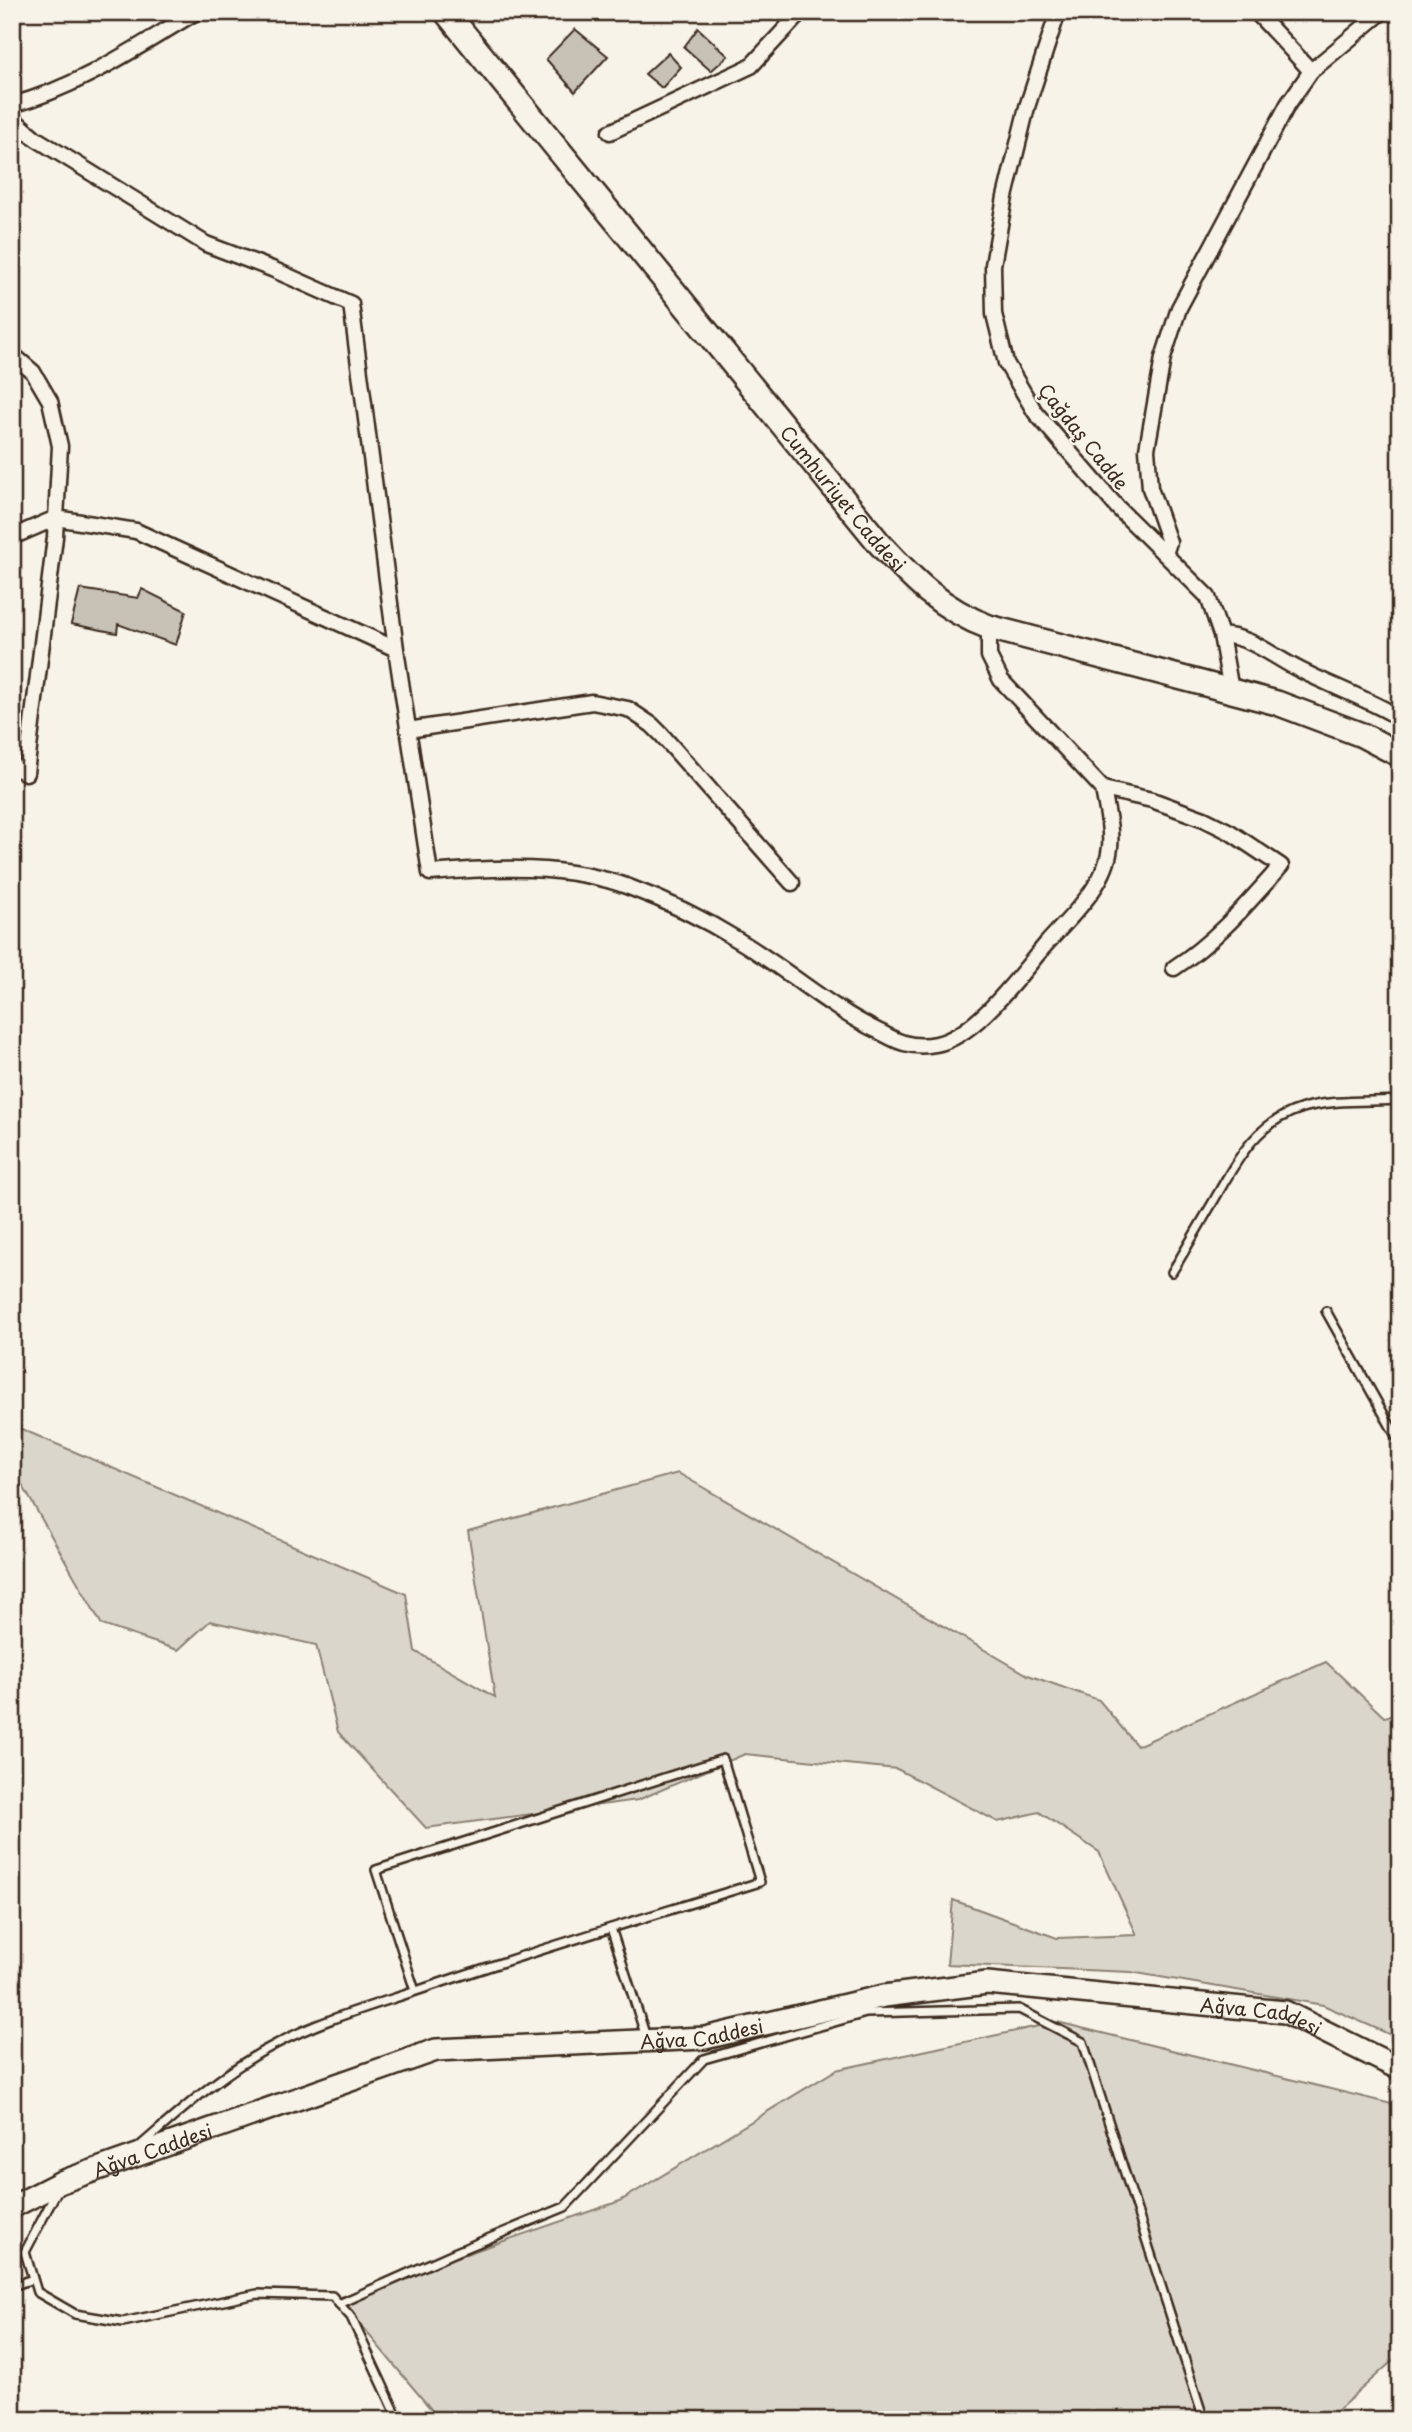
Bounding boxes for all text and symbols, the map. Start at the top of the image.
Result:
street label: Çağdaş Cadde [1032,377,1136,495]
street label: Cumhuriyet Caddesi [774,419,913,578]
street label: Ağva Caddesi [1199,1990,1326,2042]
street label: Ağva Caddesi [639,2011,766,2055]
street label: Ağva Caddesi [89,2116,216,2184]

